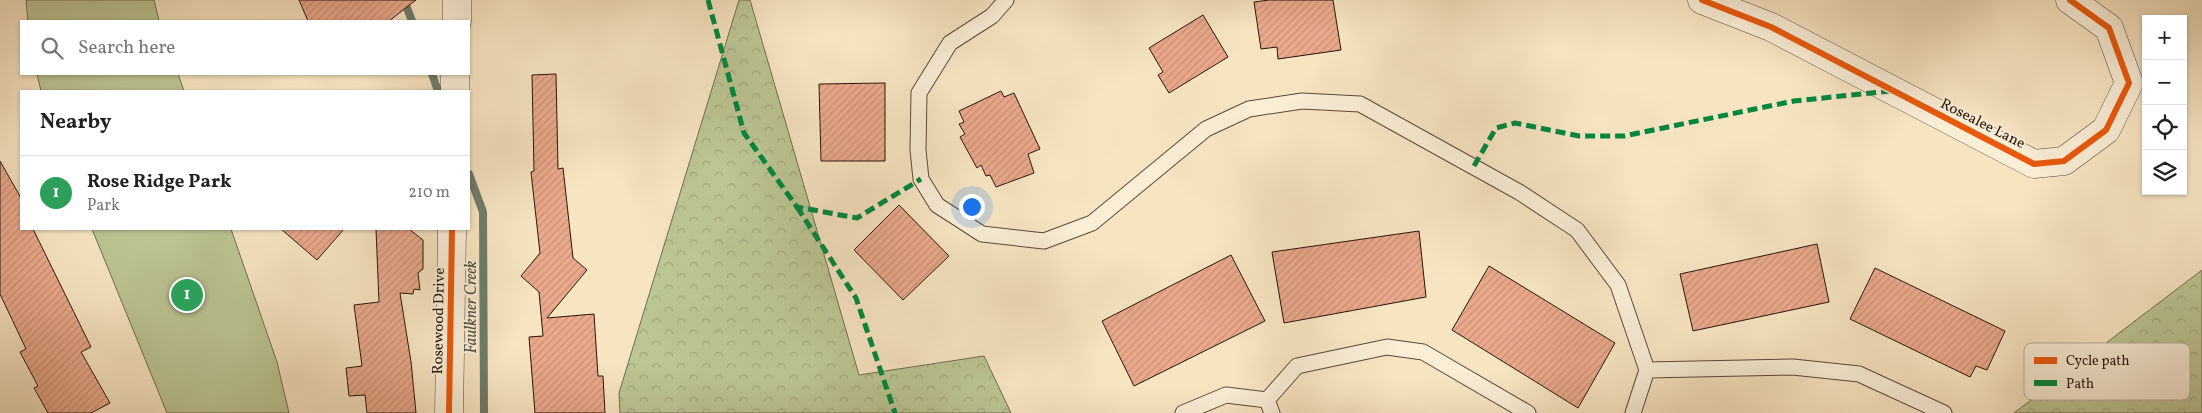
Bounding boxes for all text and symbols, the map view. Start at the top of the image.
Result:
map controls [2142,15,2187,195]
button: + [2142,15,2187,60]
search box [20,20,470,75]
icon: search [38,34,66,62]
text: Search here [78,35,175,61]
button: − [2142,60,2187,105]
street label: Rosealee Lane [1936,94,2028,155]
button: locate [2142,105,2187,150]
text: Nearby [40,108,111,137]
button: layers [2142,150,2187,195]
text: Rose Ridge Park [87,169,231,195]
text: 1 [53,182,59,204]
text: 210 m [408,182,450,204]
your location [959,194,985,220]
text: Park [87,195,120,217]
water label: Faulkner Creek [461,260,483,354]
street label: Rosewood Drive [428,267,451,375]
pin: 1 [171,276,203,314]
legend [2024,343,2190,400]
text: Cycle path [2066,352,2130,371]
text: Path [2066,375,2094,394]

